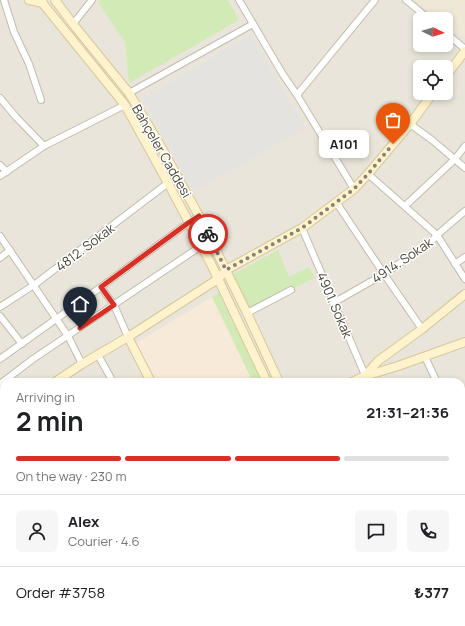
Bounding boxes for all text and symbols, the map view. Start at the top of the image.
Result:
north arrow [413,12,453,52]
map controls [413,12,453,100]
button: locate [413,60,453,100]
street label: Bahçeler Caddesi [128,101,196,201]
pin [376,103,410,144]
icon: bag [382,109,404,131]
callout: A101 [319,130,369,158]
text: A101 [330,135,358,153]
courier [188,214,228,254]
street label: 4812. Sokak [52,219,119,275]
icon: bike [197,223,219,245]
street label: 4914. Sokak [368,233,436,287]
street label: 4901. Sokak [313,269,357,341]
pin [63,287,97,328]
icon: home [69,293,91,315]
text: Arriving in [16,388,75,406]
text: 21:31–21:36 [366,402,449,423]
text: 2 min [16,403,84,439]
text: On the way · 230 m [16,467,126,485]
button: person [16,510,58,552]
button: chat [355,510,397,552]
button: phone [407,510,449,552]
text: Alex [68,511,99,532]
text: Courier · 4.6 [68,532,140,550]
text: Order #3758 [16,582,105,603]
text: ₺377 [414,582,449,603]

